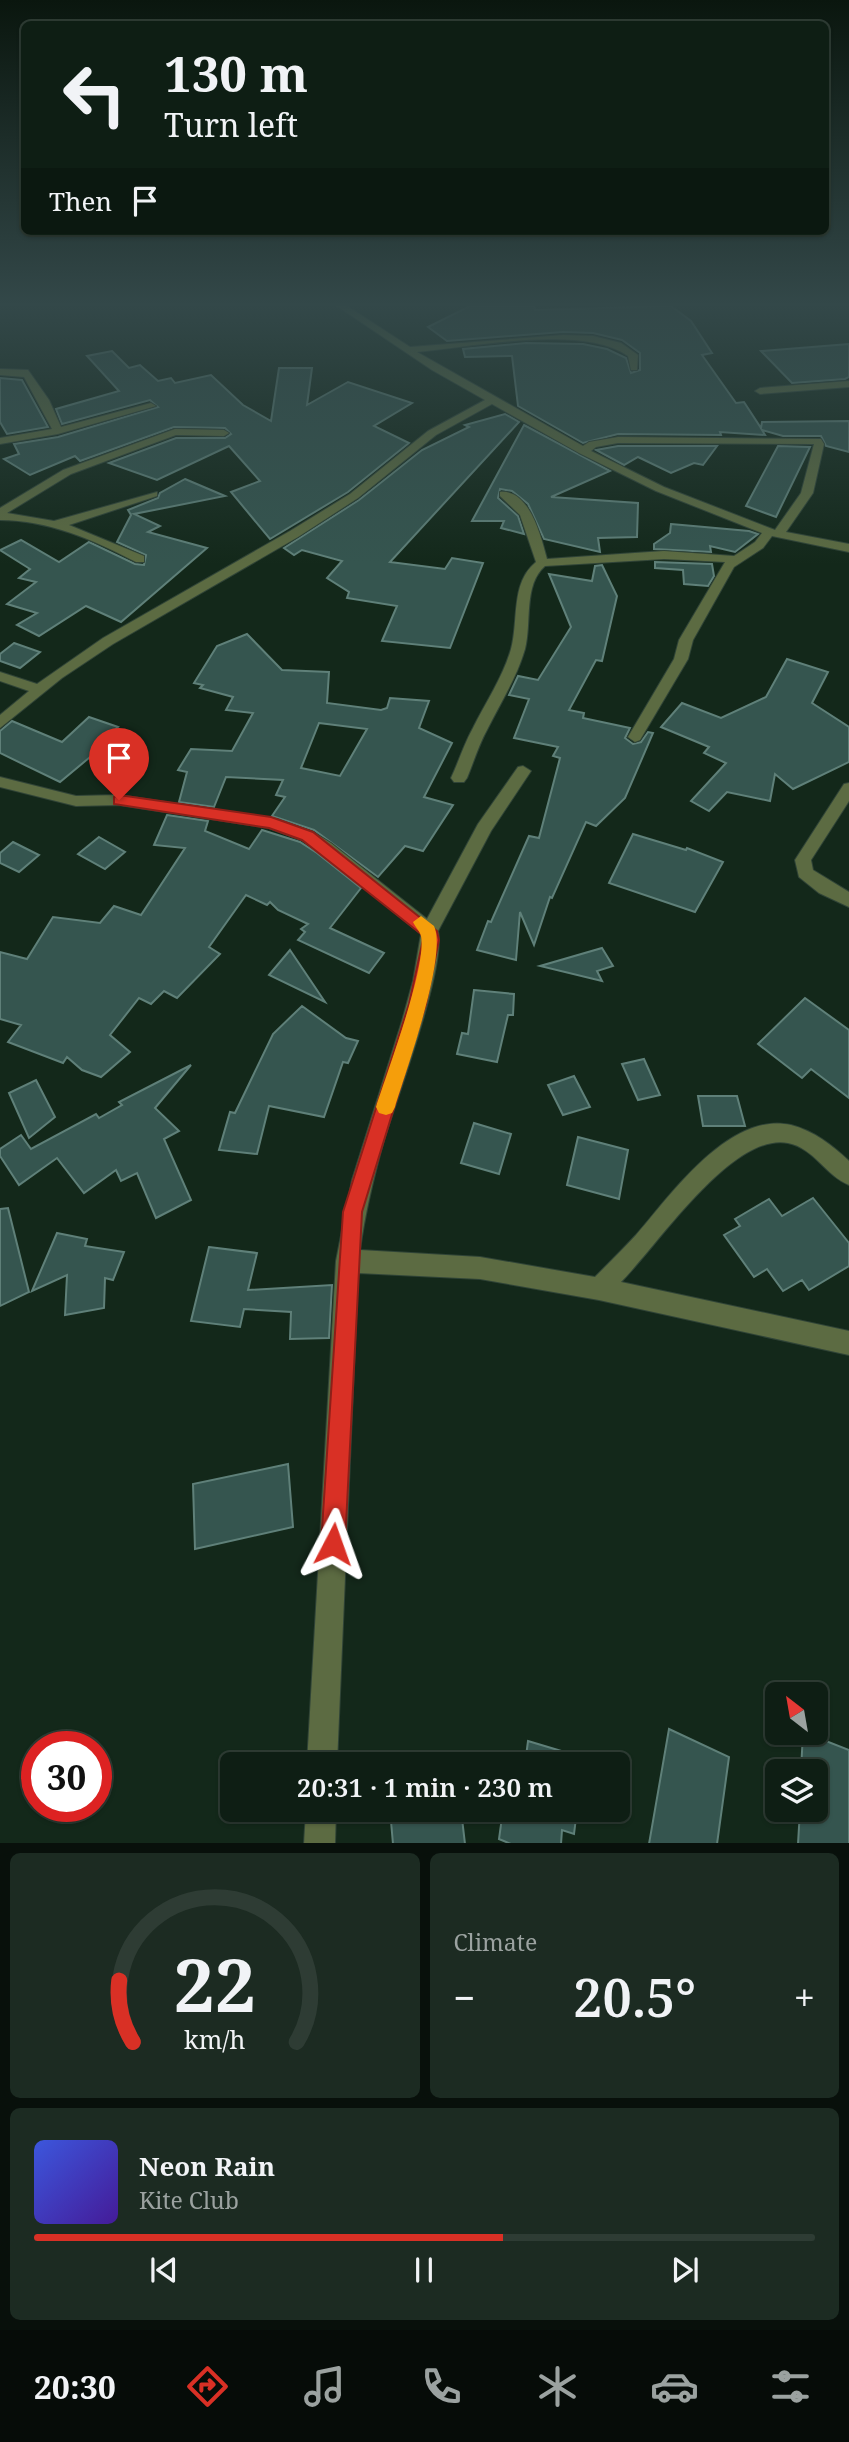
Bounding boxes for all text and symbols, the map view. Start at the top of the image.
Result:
text: 130 m [164,40,308,106]
icon: left [49,49,140,140]
text: Turn left [164,103,298,146]
icon: arrive [126,182,164,220]
text: Then [49,183,112,219]
pin [89,728,149,800]
icon: arrive [100,739,138,777]
position arrow [296,1507,370,1581]
north arrow [765,1682,828,1745]
map controls [765,1682,828,1822]
speed limit sign: 30 [21,1731,112,1822]
button: layers [765,1759,828,1822]
text: 20:31 · 1 min · 230 m [297,1769,553,1805]
text: Climate [454,1926,537,1958]
text: 22 [174,1934,256,2033]
text: 20.5° [573,1961,696,2032]
text: − [454,1971,476,2023]
text: + [794,1971,815,2023]
text: km/h [184,2021,246,2055]
text: Neon Rain [139,2148,275,2184]
text: Kite Club [139,2184,239,2216]
icon: previous [145,2251,183,2289]
icon: pause [405,2251,443,2289]
icon: next [666,2251,704,2289]
icon: directions [183,2362,232,2411]
icon: music [300,2362,349,2411]
icon: phone [417,2362,466,2411]
icon: climate [533,2362,582,2411]
icon: car [650,2362,699,2411]
icon: filters [766,2362,815,2411]
text: 20:30 [34,2365,116,2408]

